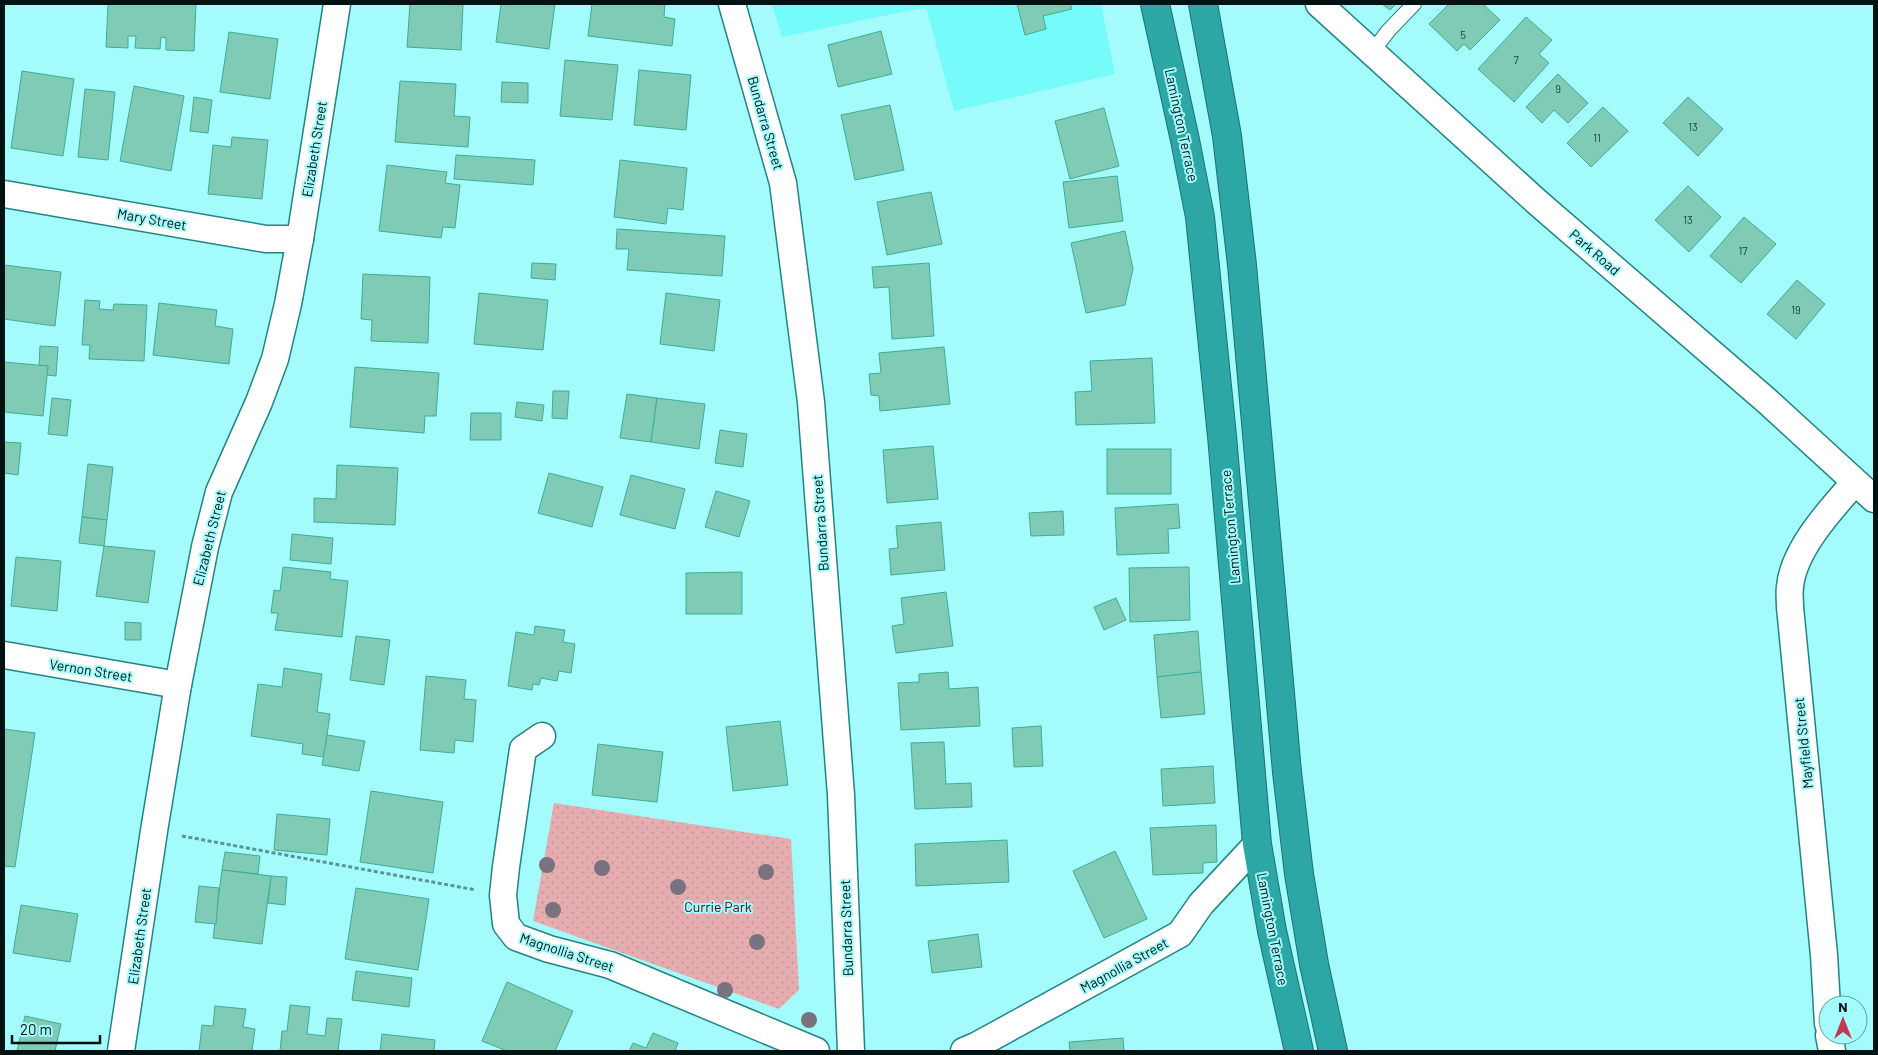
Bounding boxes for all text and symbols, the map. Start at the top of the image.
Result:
house number: 5 [1460,28,1466,41]
house number: 7 [1513,53,1519,66]
street label: Lamington Terrace [1162,67,1202,183]
street label: Bundarra Street [745,74,787,172]
house number: 9 [1555,82,1561,95]
street label: Elizabeth Street [298,100,330,198]
house number: 13 [1688,120,1698,133]
house number: 11 [1593,131,1601,144]
street label: Mary Street [116,205,188,233]
house number: 13 [1683,213,1693,226]
street label: Park Road [1566,225,1624,279]
house number: 17 [1738,244,1748,257]
house number: 19 [1791,303,1801,316]
street label: Lamington Terrace [1217,469,1243,585]
street label: Bundarra Street [808,474,832,572]
street label: Elizabeth Street [189,489,229,587]
street label: Vernon Street [48,655,134,685]
street label: Mayfield Street [1790,697,1816,789]
street label: Lamington Terrace [1254,871,1292,987]
street label: Bundarra Street [836,879,856,977]
street label: Elizabeth Street [124,887,154,985]
park label: Currie Park [684,898,752,915]
street label: Magnollia Street [518,929,616,975]
street label: Magnollia Street [1077,934,1171,996]
north arrow [1818,995,1868,1045]
text: N [1838,998,1848,1015]
scale bar [12,1012,100,1044]
text: 20 m [20,1020,52,1038]

